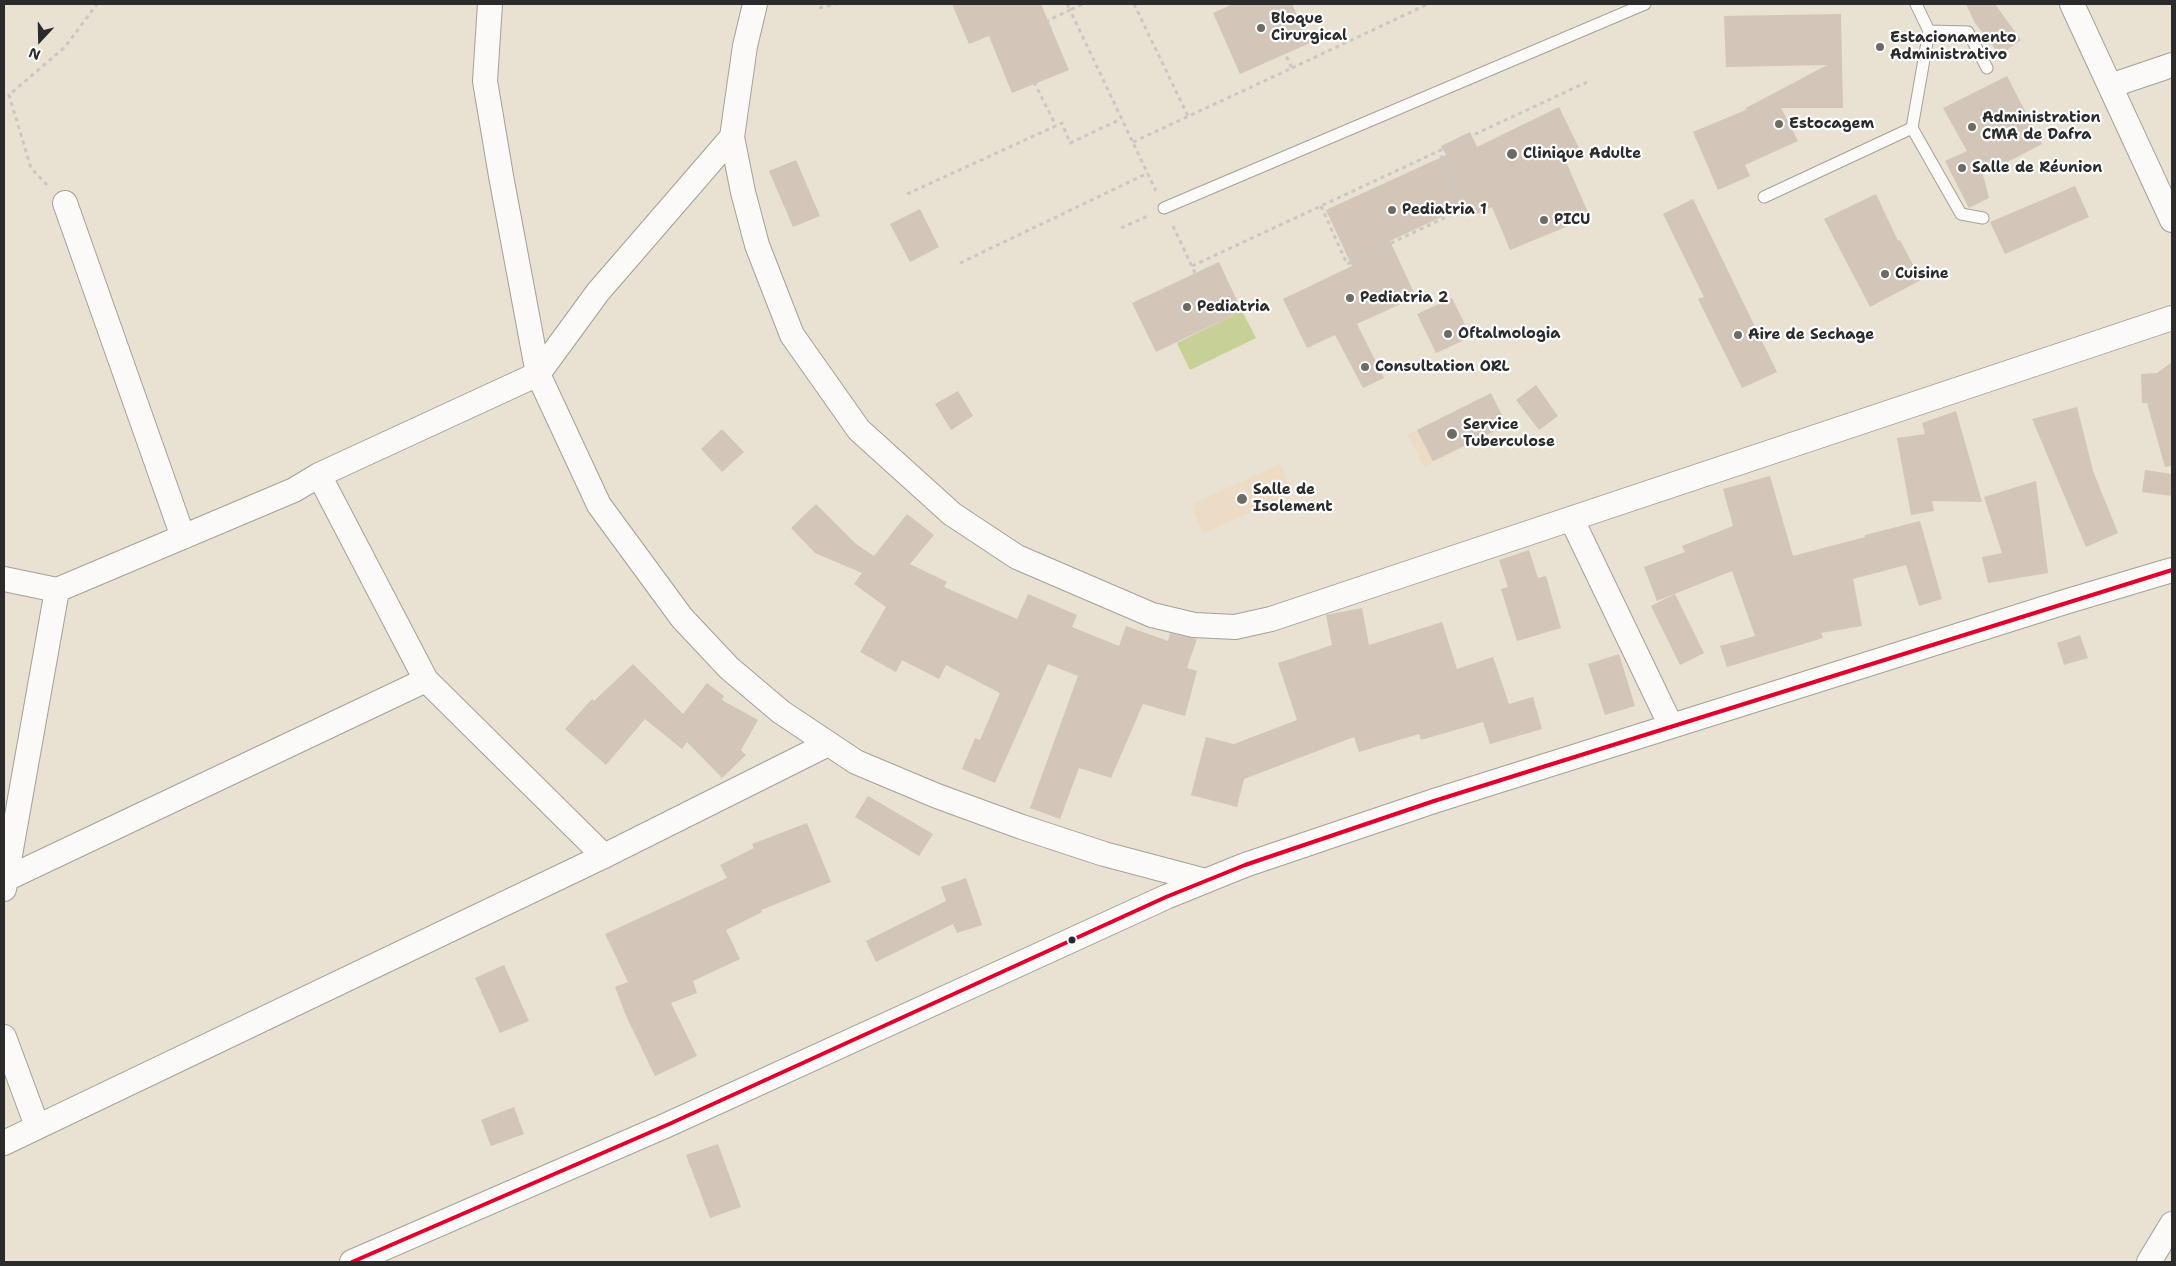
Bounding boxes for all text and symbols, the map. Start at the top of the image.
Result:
place label: Bloque Cirurgical [1271,10,1347,45]
north arrow [15,15,65,65]
marker: Bloque Cirurgical [1255,22,1267,34]
place label: Estacionamento Administrativo [1890,29,2017,64]
marker: Estacionamento Administrativo [1874,41,1886,53]
text: N [26,44,43,64]
place label: Administration CMA de Dafra [1982,109,2100,144]
place label: Estocagem [1789,115,1874,133]
marker: Estocagem [1773,118,1785,130]
marker: Administration CMA de Dafra [1966,121,1978,133]
place label: Clinique Adulte [1523,145,1641,163]
marker: Clinique Adulte [1505,147,1519,161]
place label: Salle de Réunion [1972,159,2102,177]
marker: Salle de Réunion [1956,162,1968,174]
place label: Pediatria 1 [1402,201,1487,219]
marker: Pediatria 1 [1386,204,1398,216]
place label: PICU [1554,211,1590,229]
marker: PICU [1538,214,1550,226]
place label: Cuisine [1895,265,1949,283]
marker: Cuisine [1879,268,1891,280]
place label: Pediatria 2 [1360,289,1448,307]
marker: Pediatria 2 [1344,292,1356,304]
place label: Pediatria [1197,298,1270,316]
marker: Pediatria [1181,301,1193,313]
place label: Oftalmologia [1458,325,1561,343]
place label: Aire de Sechage [1748,326,1874,344]
marker: Oftalmologia [1442,328,1454,340]
marker: Aire de Sechage [1732,329,1744,341]
place label: Consultation ORL [1375,358,1510,376]
marker: Consultation ORL [1359,361,1371,373]
place label: Service Tuberculose [1463,416,1555,451]
marker: Service Tuberculose [1445,427,1459,441]
place label: Salle de Isolement [1253,481,1333,516]
marker: Salle de Isolement [1235,492,1249,506]
unlabelled marker [1067,935,1077,945]

